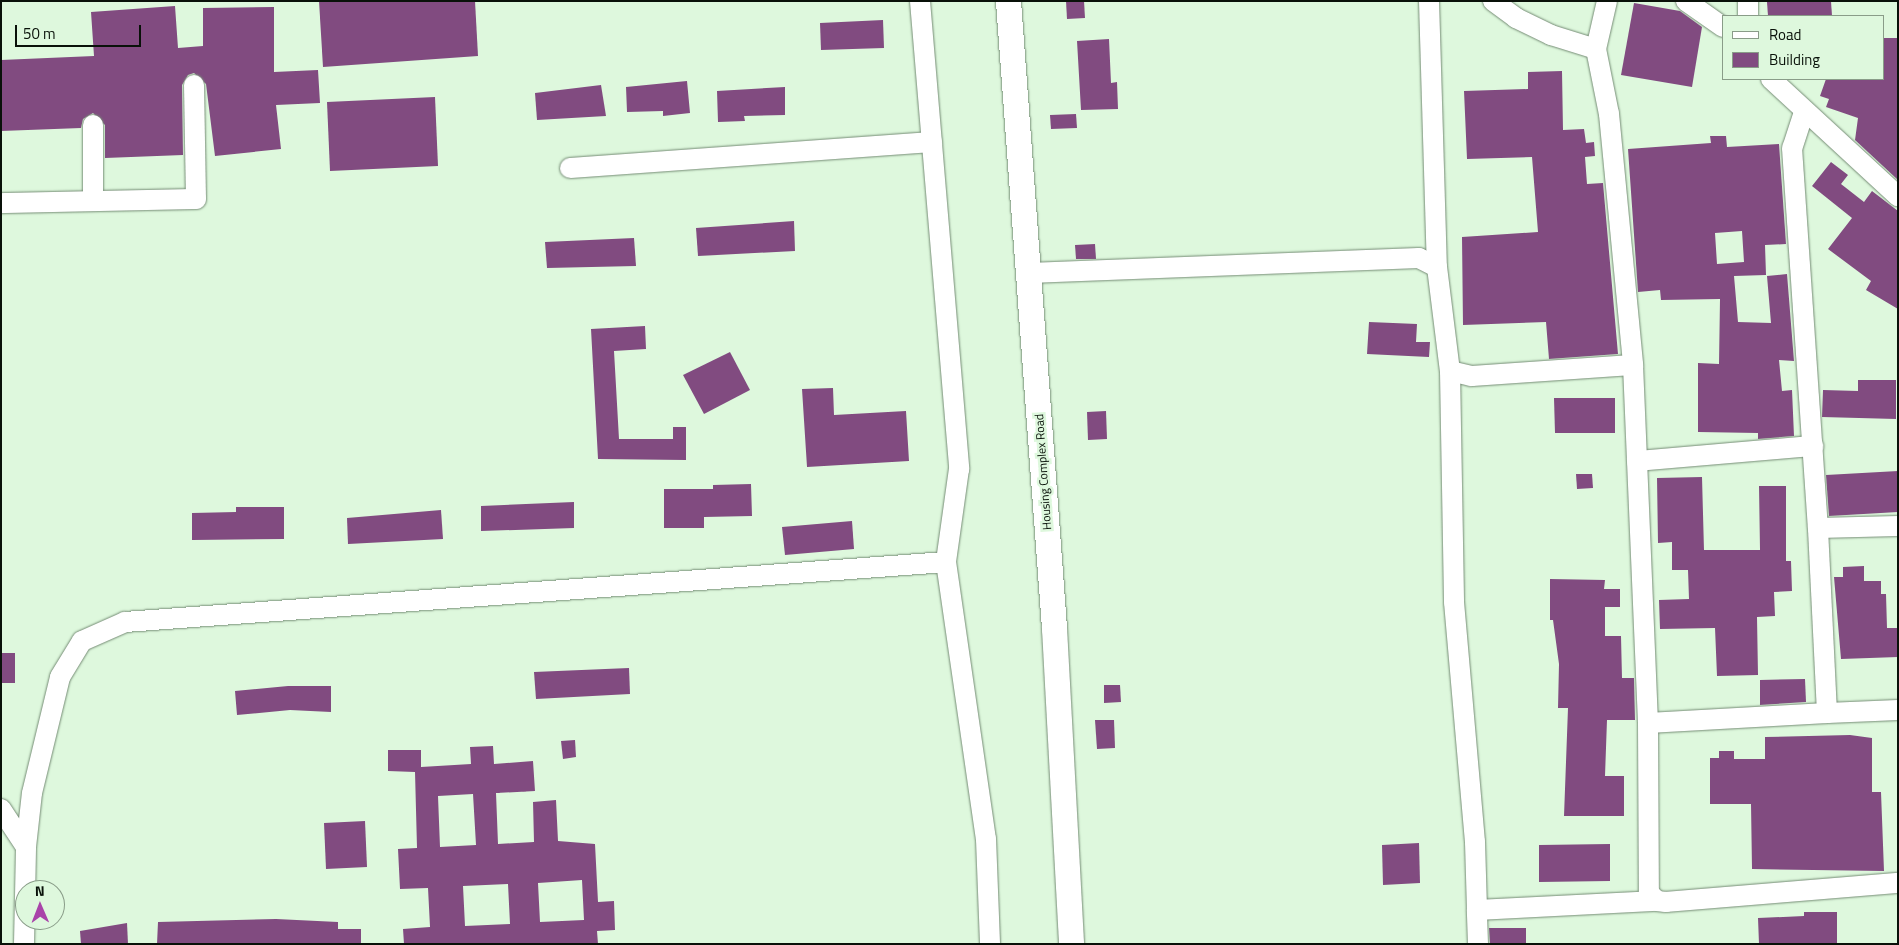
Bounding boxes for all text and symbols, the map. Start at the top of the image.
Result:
scale bar [18,15,144,47]
legend [1722,15,1884,80]
text: 50 m [23,22,56,45]
text: Road [1769,23,1801,46]
text: Building [1769,48,1820,71]
street label: Housing Complex Road [1032,414,1054,530]
north arrow [15,880,65,930]
text: N [35,880,45,901]

